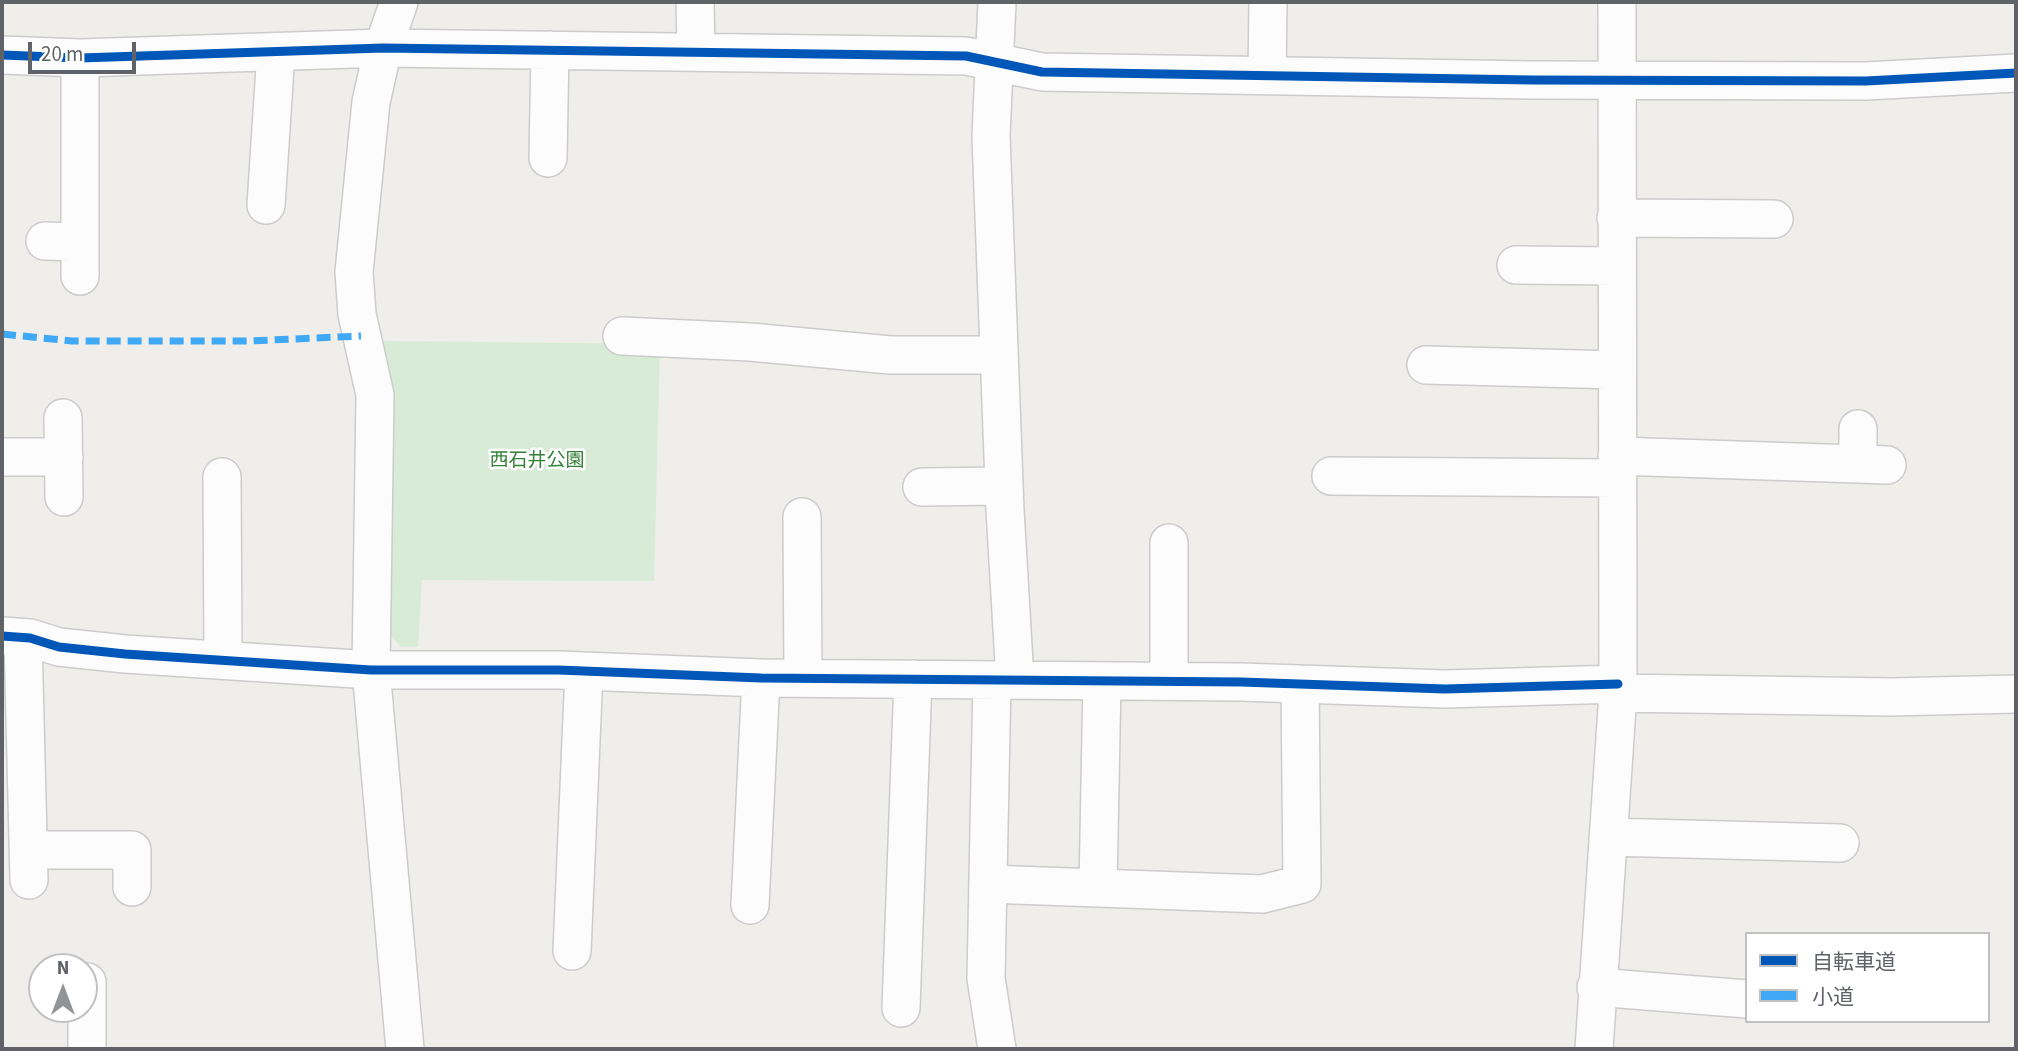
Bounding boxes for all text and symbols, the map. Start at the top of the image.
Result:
scale bar [32,28,140,72]
text: 20 m [41,39,83,69]
park label: 西石井公園 [490,451,584,473]
legend [1745,932,1990,1023]
text: 自転車道 [1812,947,1896,977]
north arrow [28,953,98,1023]
text: N [57,955,69,982]
text: 小道 [1812,982,1854,1012]

